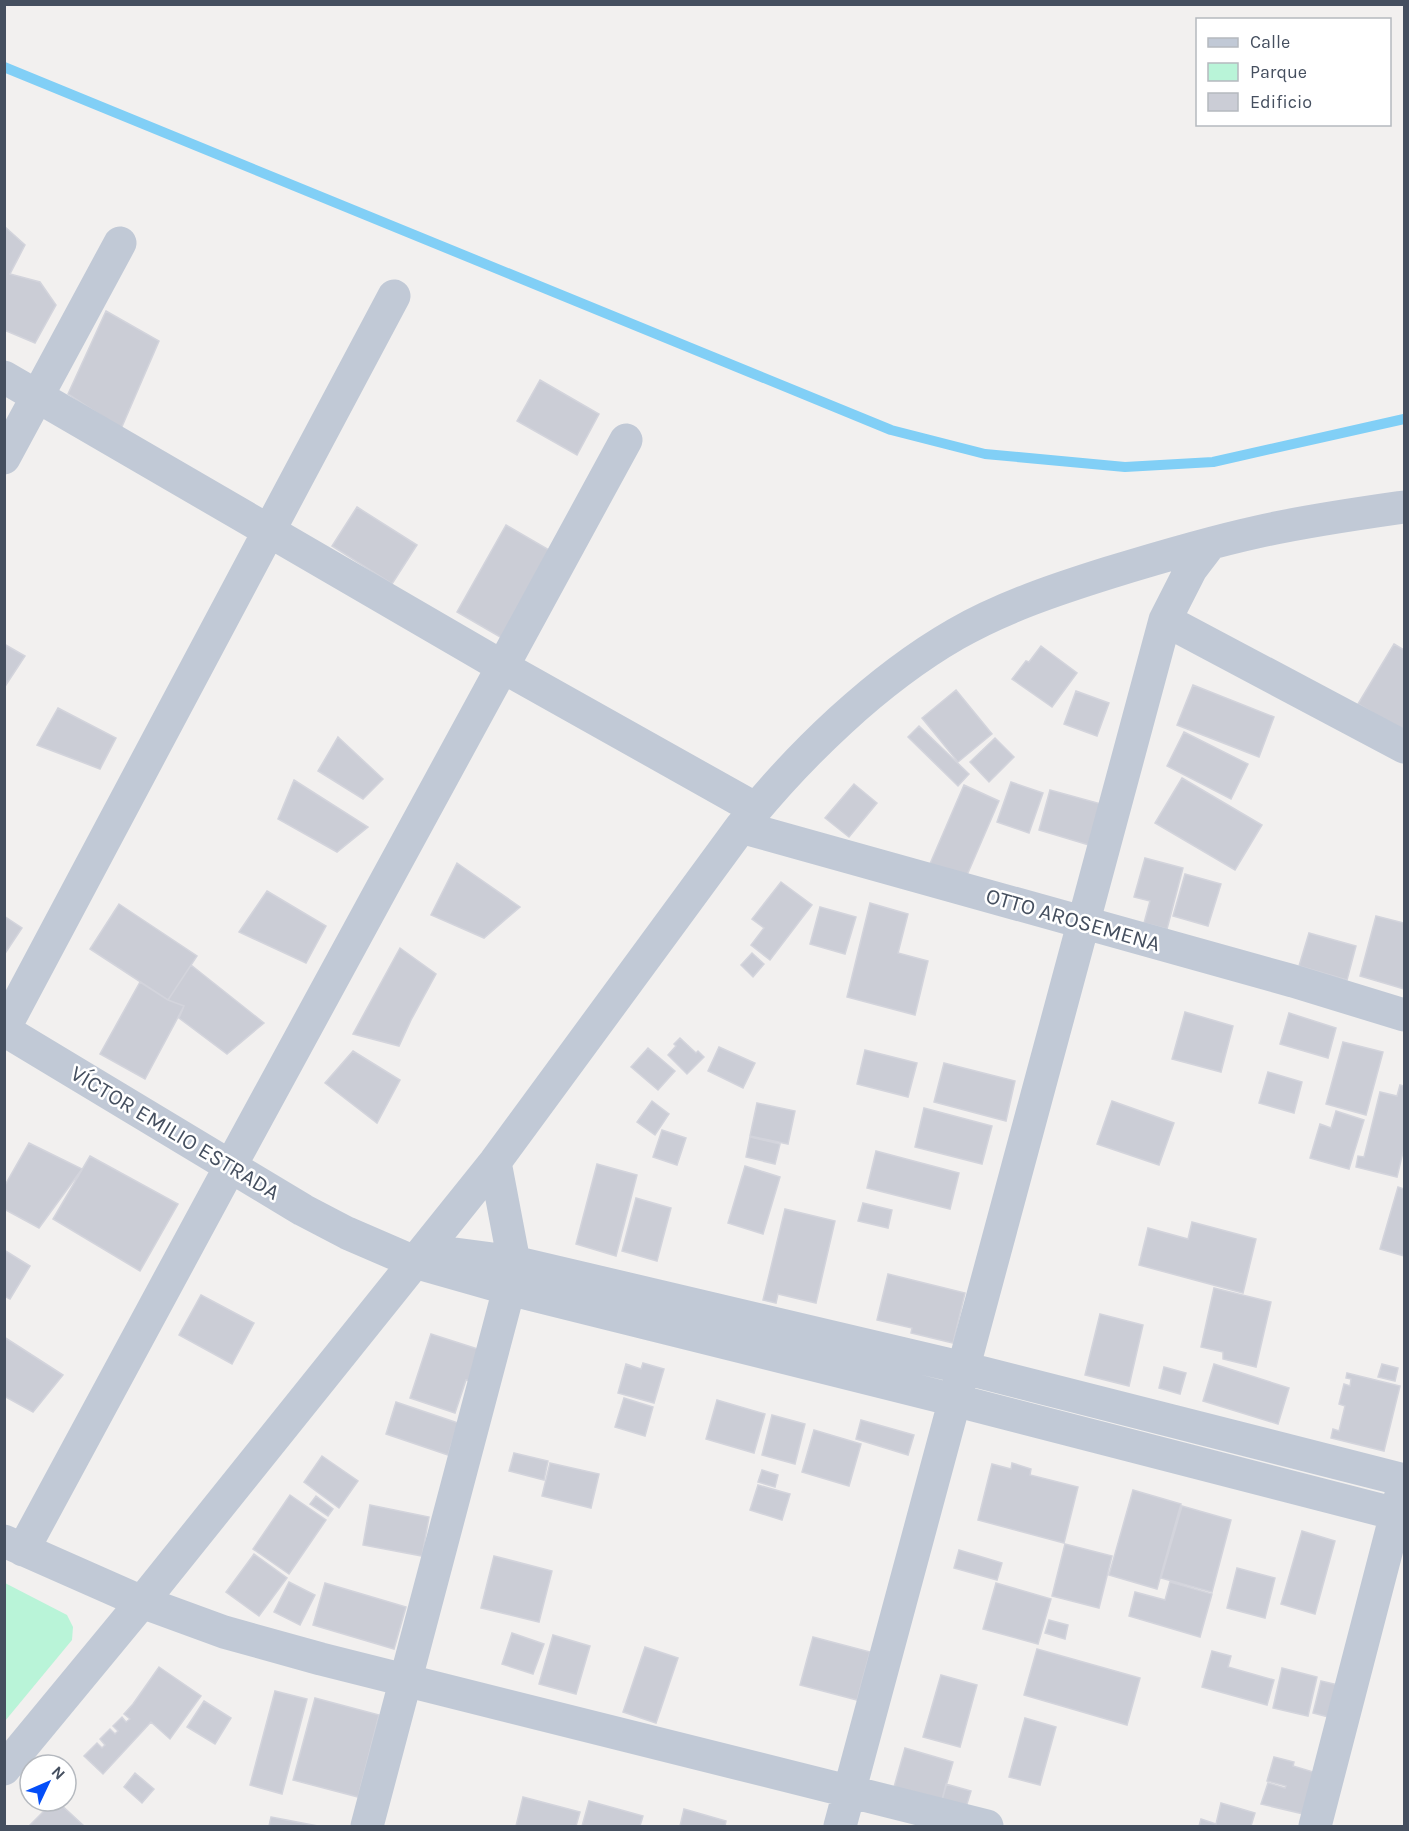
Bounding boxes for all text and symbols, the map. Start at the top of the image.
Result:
legend [1196,18,1391,126]
text: Calle [1250,31,1290,53]
text: Parque [1250,61,1307,83]
text: Edificio [1250,91,1312,113]
street label: OTTO AROSEMENA [983,883,1164,957]
street label: VÍCTOR EMILIO ESTRADA [66,1059,285,1206]
north arrow [18,1753,78,1813]
text: N [48,1762,69,1784]

